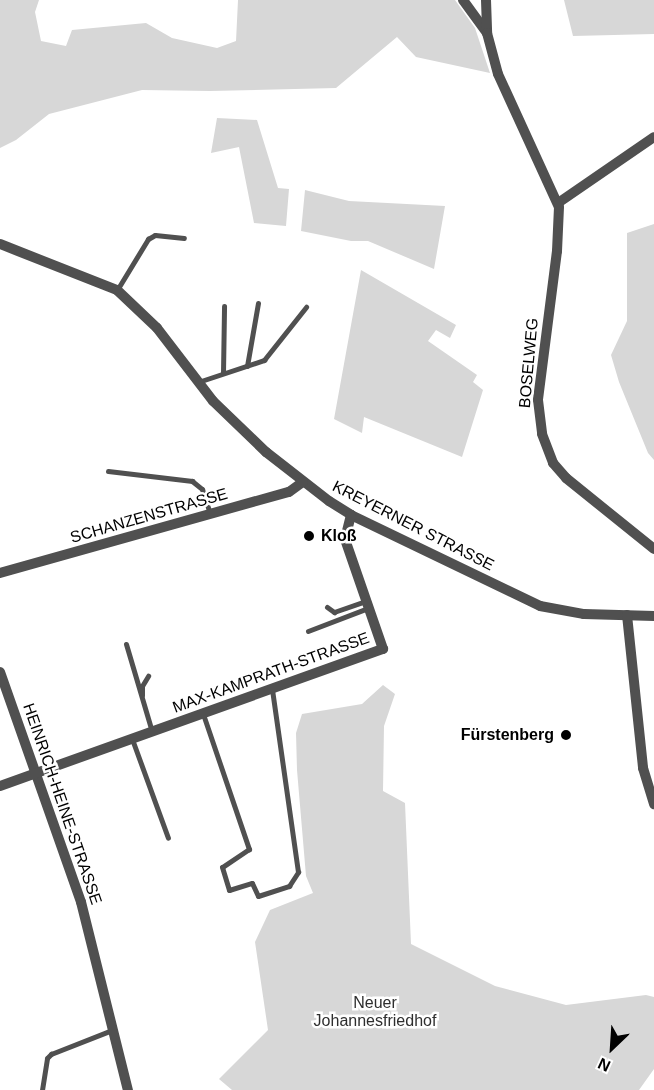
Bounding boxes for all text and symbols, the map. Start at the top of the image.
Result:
street label: BOSELWEG [515,317,543,409]
street label: KREYERNER STRASSE [329,477,497,575]
street label: SCHANZENSTRASSE [68,484,230,548]
place label: Kloß [321,526,357,546]
marker: Kloß [302,529,316,543]
street label: MAX-KAMPRATH-STRASSE [170,628,372,718]
street label: HEINRICH-HEINE-STRASSE [18,701,106,907]
place label: Fürstenberg [461,725,554,745]
marker: Fürstenberg [559,728,573,742]
park label: Neuer Johannesfriedhof [314,993,436,1031]
north arrow [582,1018,642,1078]
text: N [595,1055,613,1075]

